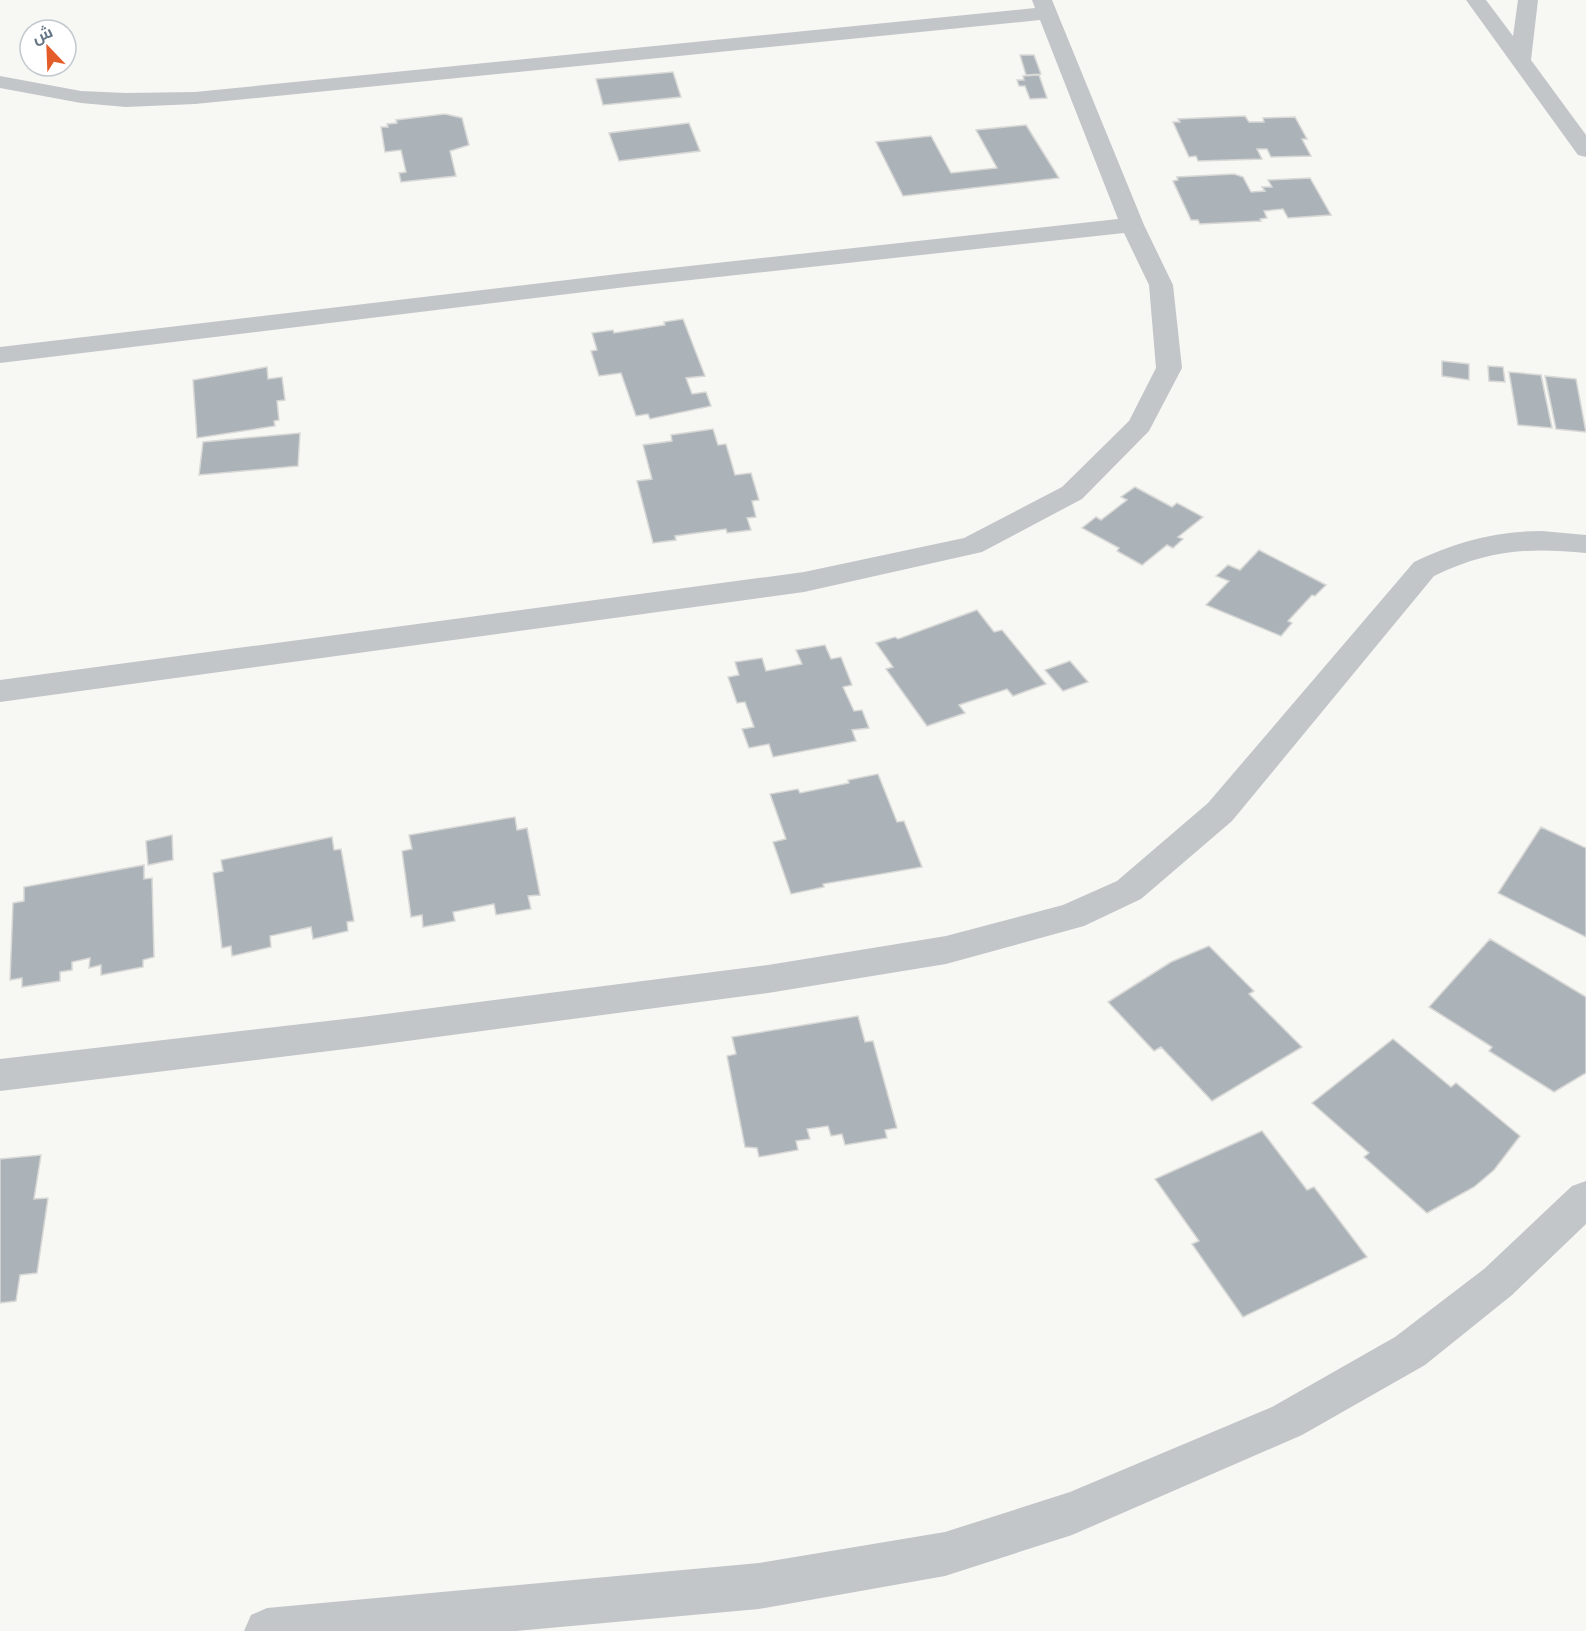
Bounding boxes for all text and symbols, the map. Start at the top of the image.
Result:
north arrow [18,18,78,78]
text: ش [28,20,56,49]

